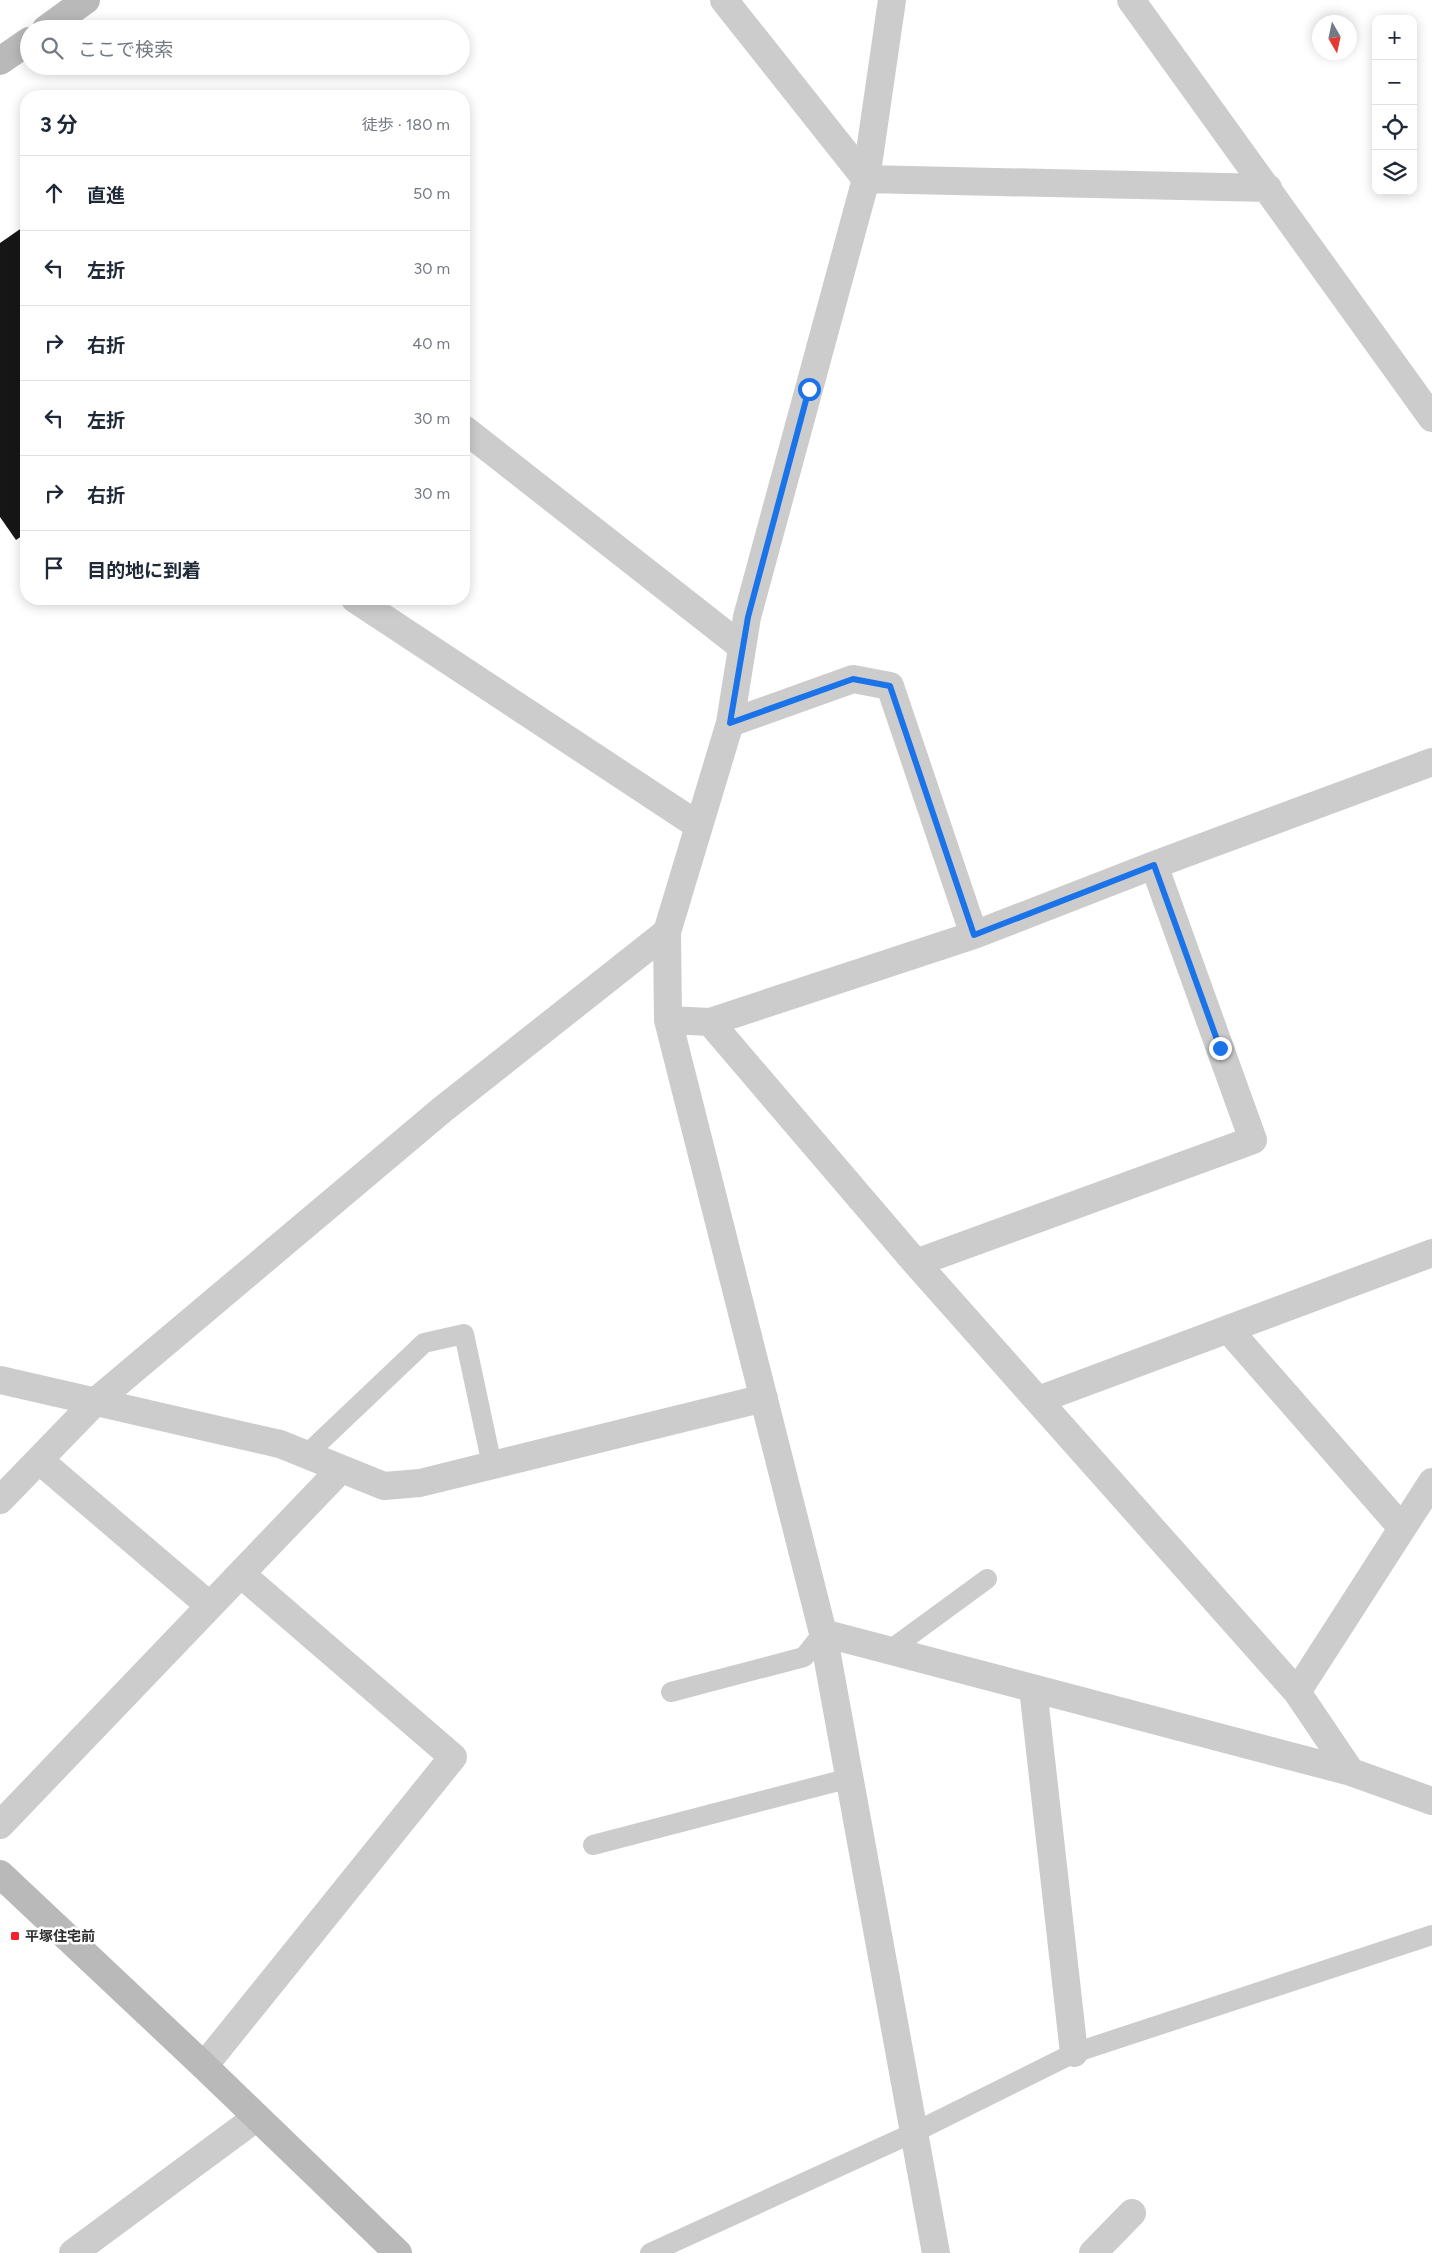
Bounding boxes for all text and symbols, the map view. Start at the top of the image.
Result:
north arrow [1312,15,1357,60]
map controls [1372,15,1417,195]
button: + [1372,15,1417,60]
search box [20,20,470,75]
icon: search [38,34,66,62]
text: ここで検索 [78,38,173,61]
button: − [1372,60,1417,105]
button: locate [1372,105,1417,150]
text: 3 分 [40,112,78,137]
text: 徒歩 · 180 m [362,115,450,134]
button: layers [1372,150,1417,195]
icon: ahead [40,179,68,207]
text: 直進 [87,184,125,207]
text: 50 m [413,184,450,203]
icon: left [40,254,68,282]
text: 左折 [87,259,125,282]
text: 30 m [413,259,450,278]
icon: right [40,329,68,357]
text: 右折 [87,334,125,357]
text: 40 m [412,334,450,353]
route start [798,378,821,401]
icon: left [40,404,68,432]
text: 左折 [87,409,125,432]
text: 30 m [413,409,450,428]
icon: right [40,479,68,507]
text: 右折 [87,484,125,507]
text: 30 m [413,484,450,503]
icon: arrive [40,554,68,582]
text: 目的地に到着 [87,559,201,582]
route end [1209,1037,1232,1060]
place label: 平塚住宅前 [25,1928,95,1945]
marker: 平塚住宅前 [9,1930,21,1942]

